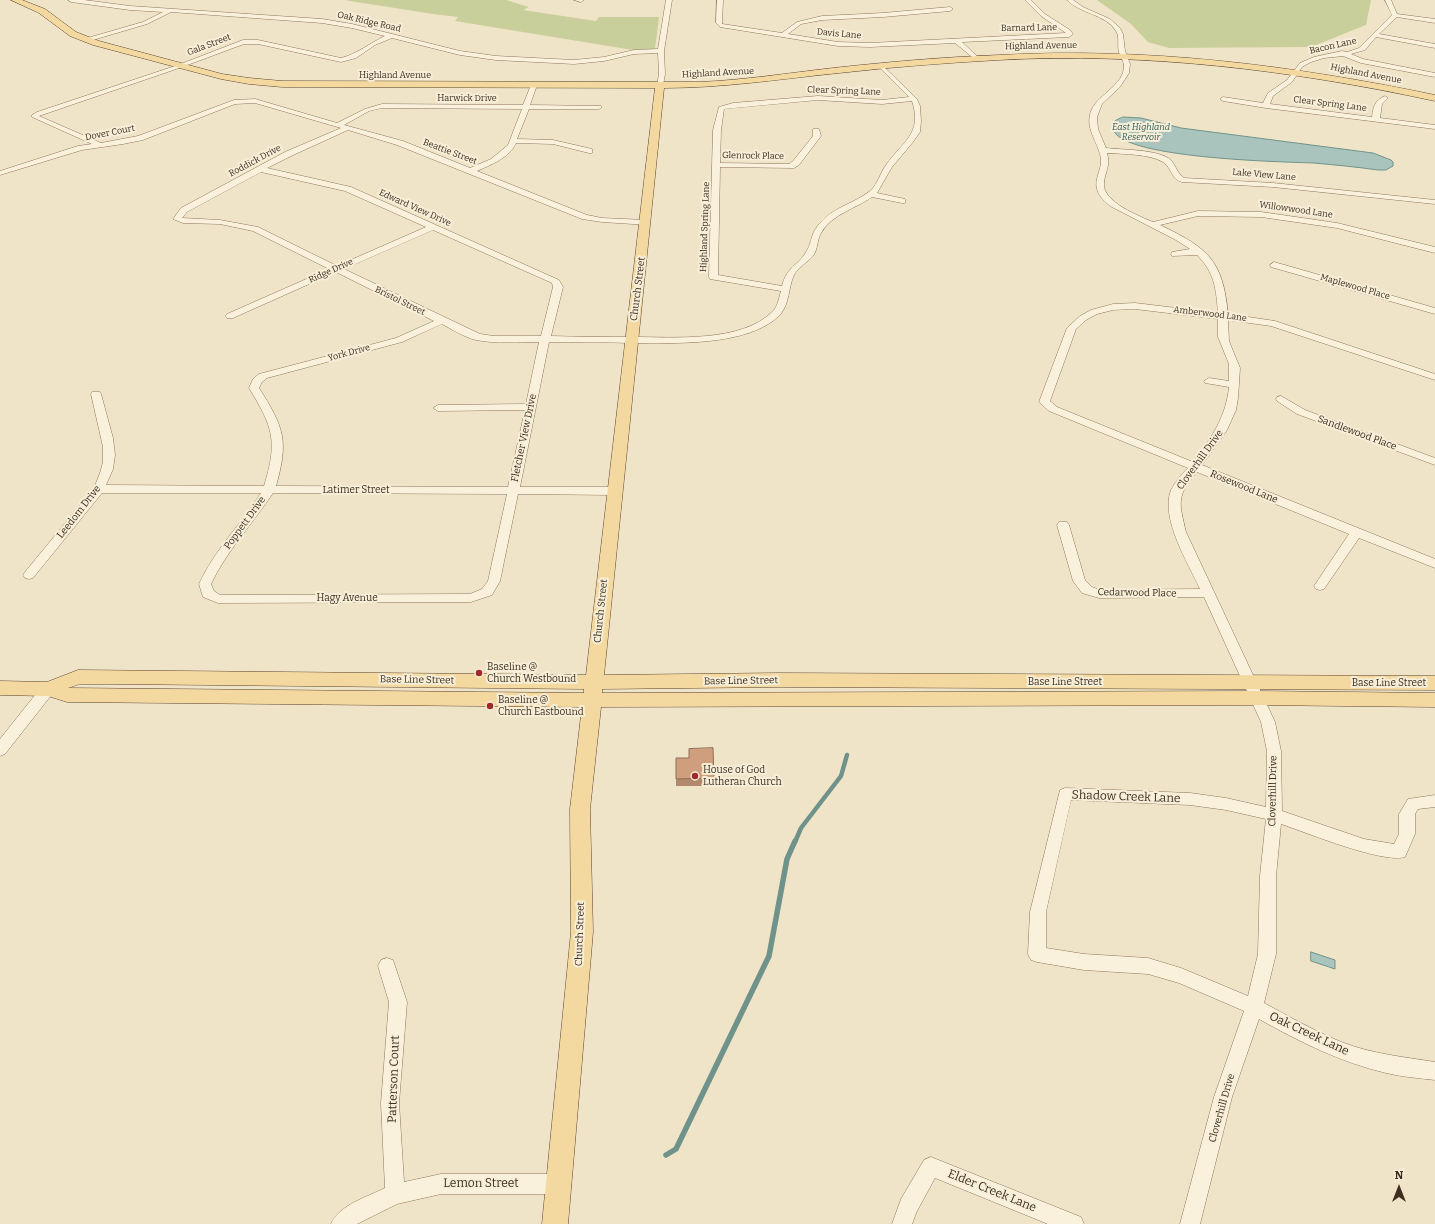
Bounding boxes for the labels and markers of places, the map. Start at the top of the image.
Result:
place label: Baseline @ Church Westbound [487,661,576,684]
marker: Baseline @ Church Westbound [474,668,484,678]
place label: Baseline @ Church Eastbound [498,694,584,718]
marker: Baseline @ Church Eastbound [485,701,495,711]
place label: House of God Lutheran Church [703,764,782,788]
marker: House of God Lutheran Church [690,771,700,781]

